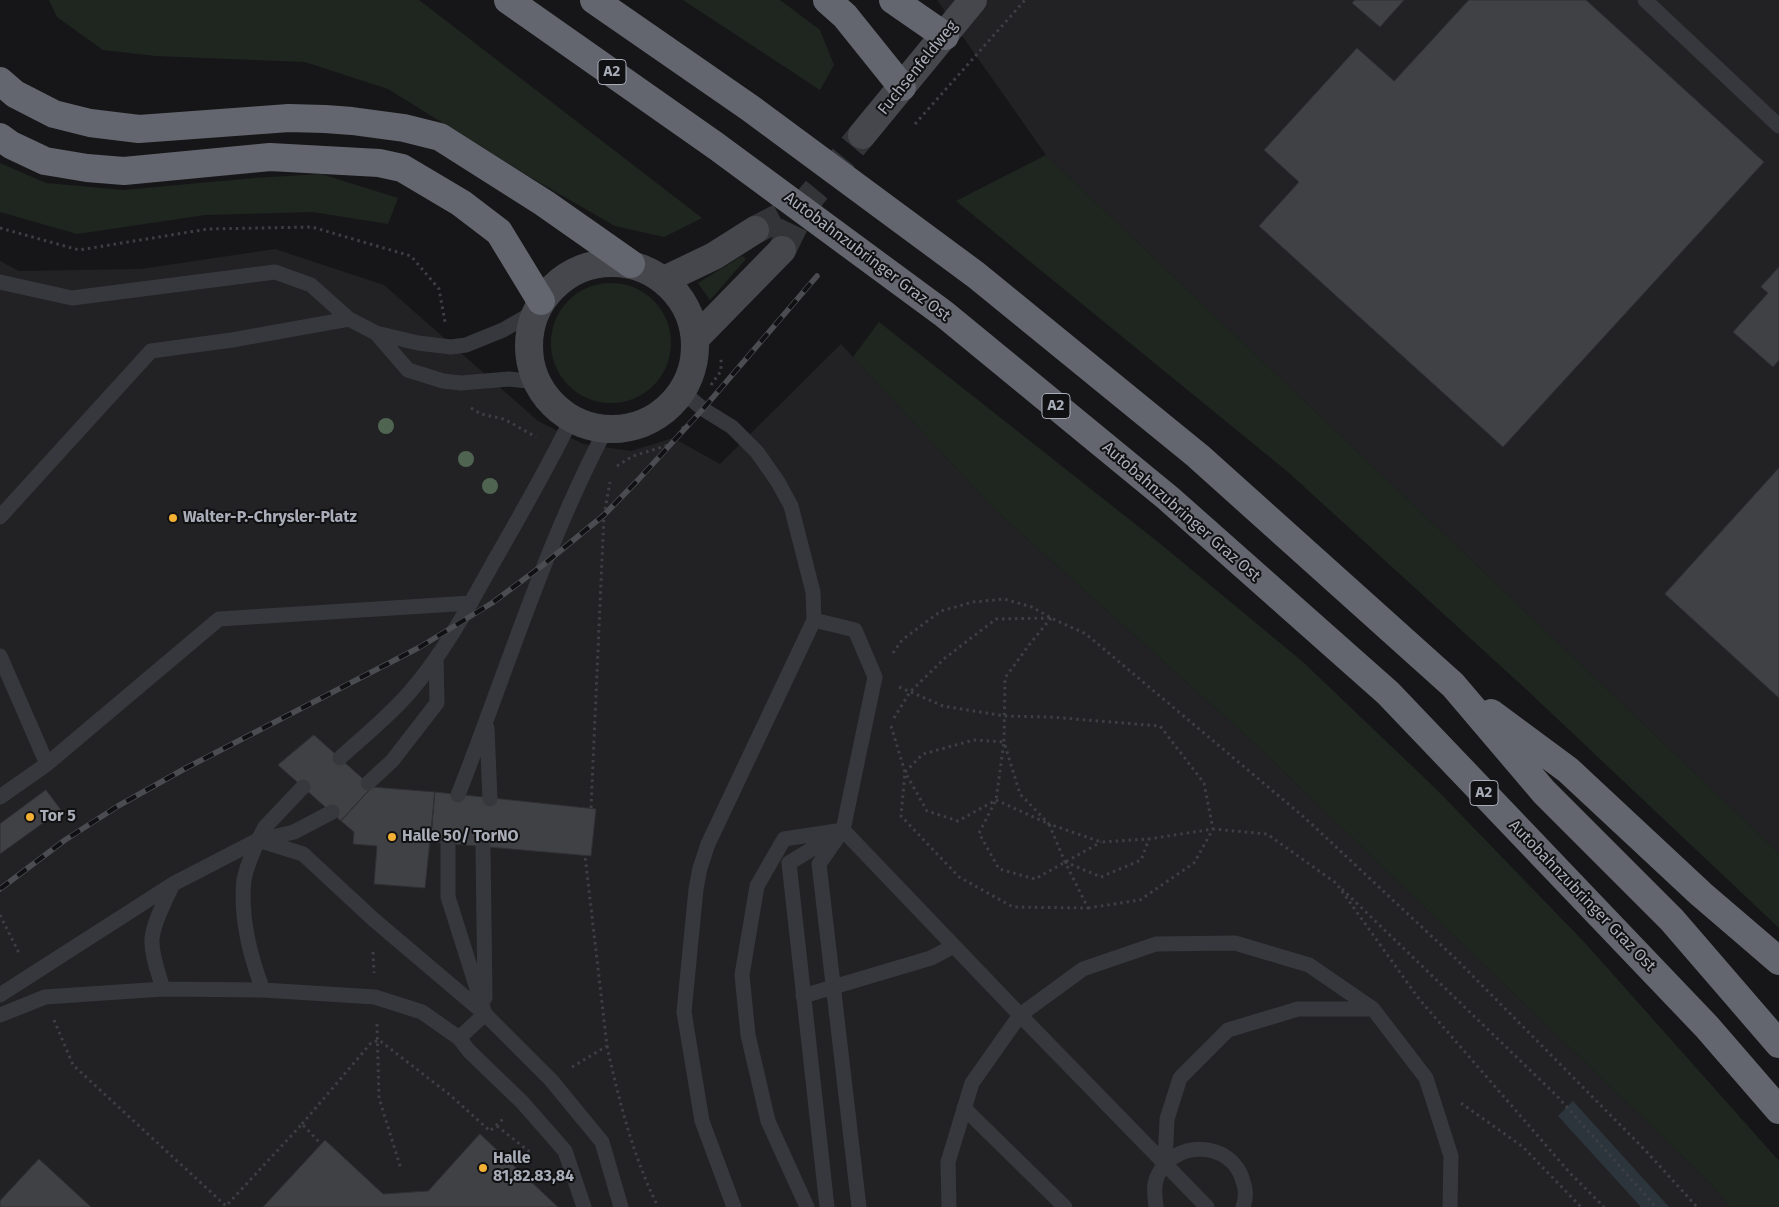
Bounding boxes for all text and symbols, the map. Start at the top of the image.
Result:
street label: Fuchsenfeldweg [874,17,962,119]
road number: A2 [598,60,626,84]
street label: Autobahnzubringer Graz Ost [780,188,954,326]
road number: A2 [1042,394,1070,418]
street label: Autobahnzubringer Graz Ost [1098,438,1264,586]
place label: Walter-P.-Chrysler-Platz [183,508,357,528]
marker: Walter-P.-Chrysler-Platz [167,512,179,524]
road number: A2 [1470,780,1498,806]
place label: Tor 5 [40,807,76,827]
marker: Tor 5 [24,811,36,823]
street label: Autobahnzubringer Graz Ost [1505,816,1659,976]
place label: Halle 50/ TorNO [402,827,519,847]
marker: Halle 50/ TorNO [386,831,398,843]
place label: Halle 81,82.83,84 [493,1149,574,1187]
marker: Halle 81,82.83,84 [477,1162,489,1174]

